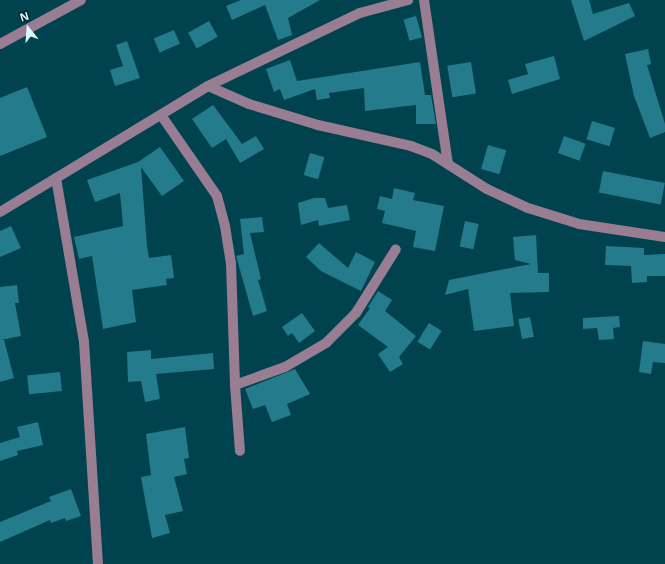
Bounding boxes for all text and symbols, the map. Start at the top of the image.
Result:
north arrow [8,8,48,48]
text: N [18,8,31,25]

